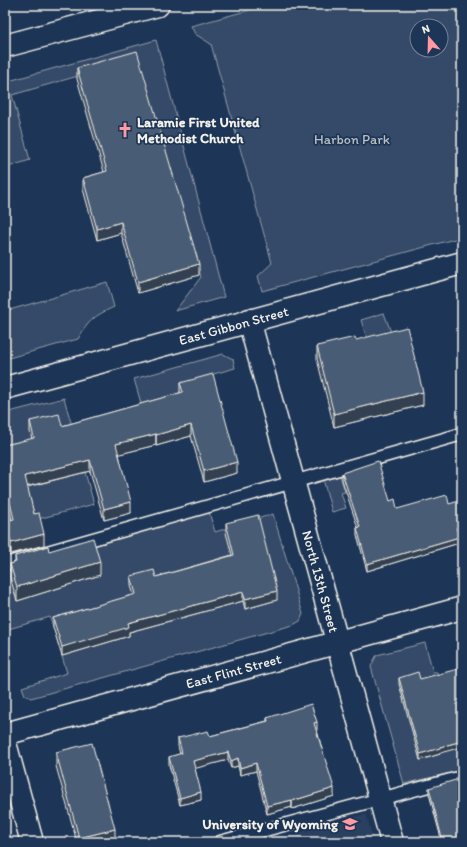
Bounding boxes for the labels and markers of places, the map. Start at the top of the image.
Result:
place label: Laramie First United Methodist Church [137,114,260,147]
church icon: Laramie First United Methodist Church [116,121,134,139]
school or university icon: University of Wyoming [341,815,359,833]
place label: University of Wyoming [202,816,339,833]

